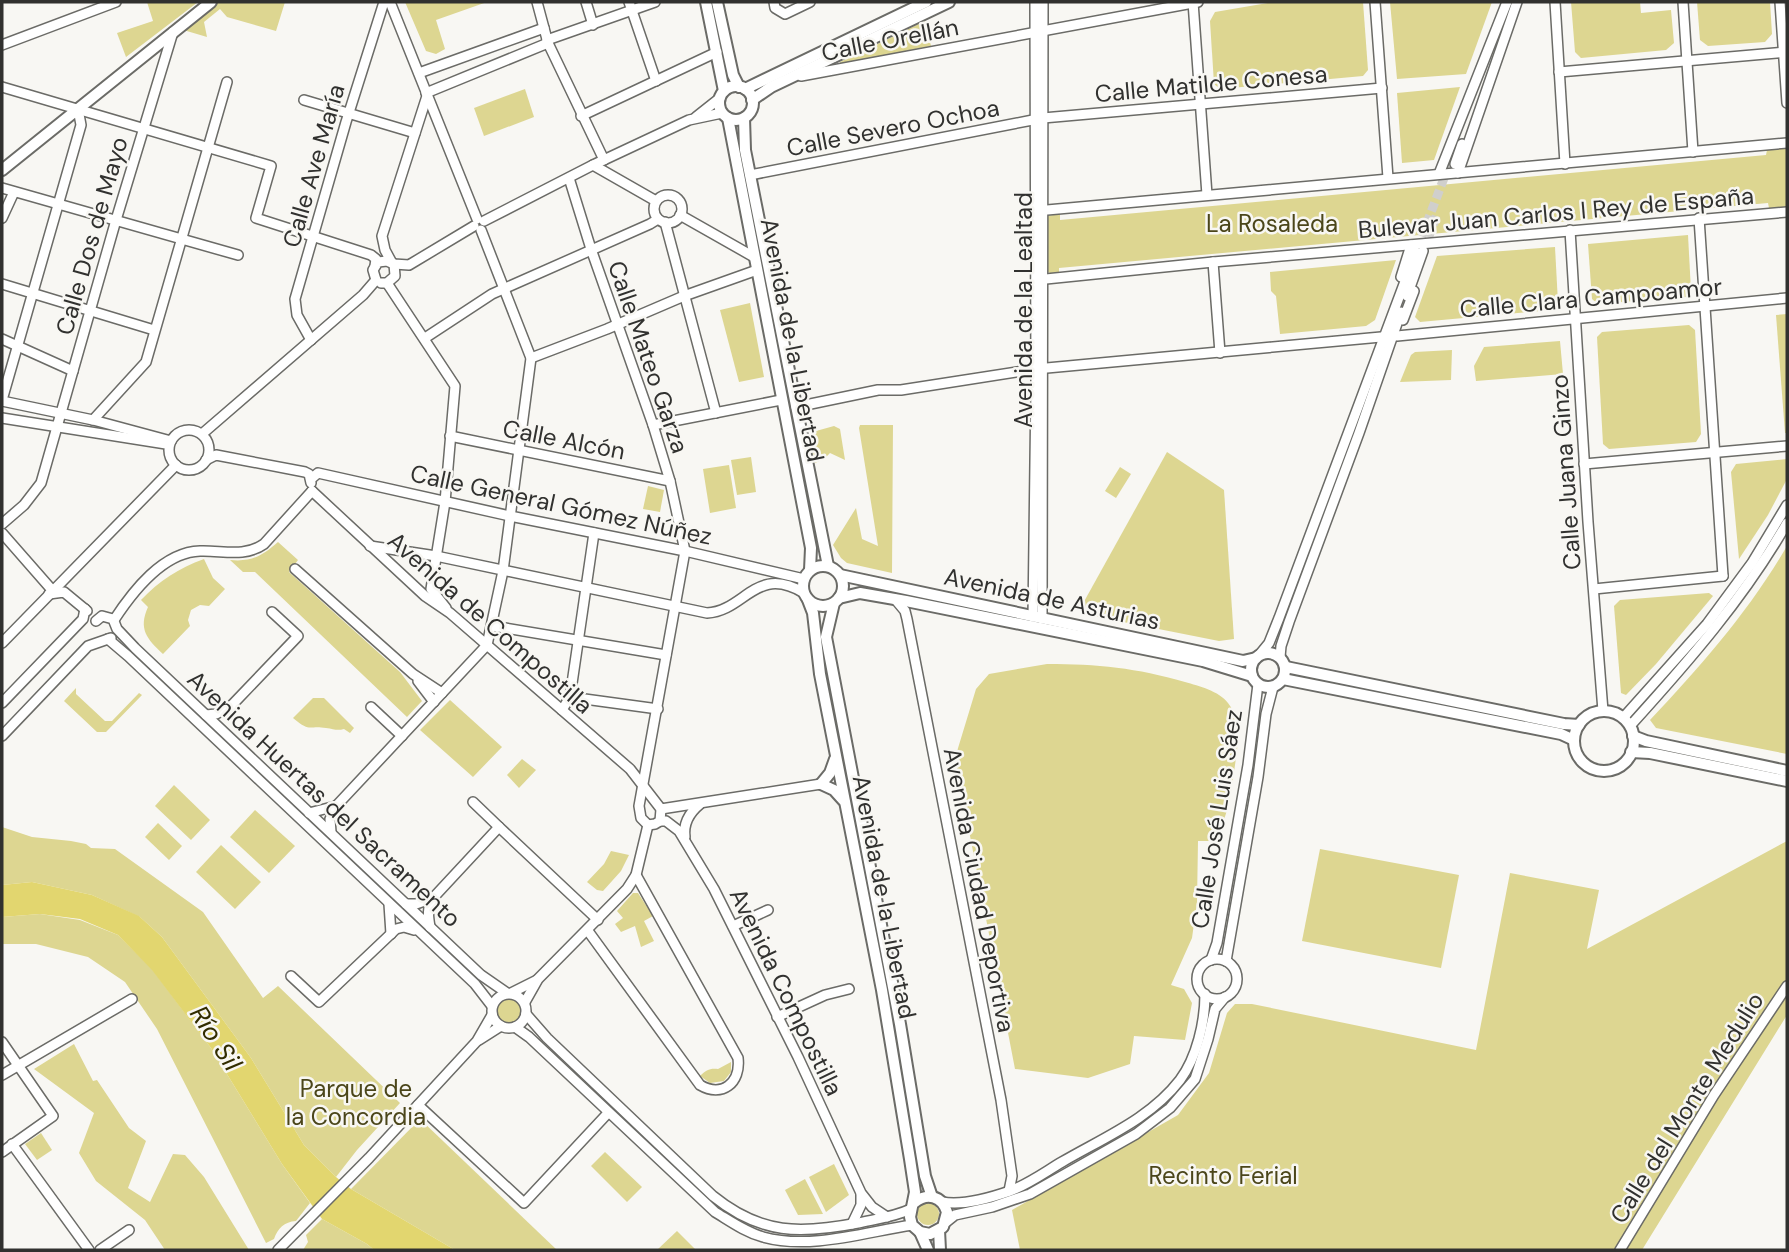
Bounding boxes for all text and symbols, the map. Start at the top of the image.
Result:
street label: Calle Orellán [819,11,961,68]
street label: Calle Matilde Conesa [1093,58,1329,109]
street label: Calle Ave María [275,81,352,251]
street label: Calle Severo Ochoa [784,92,1002,163]
street label: Calle Dos de Mayo [48,133,135,338]
street label: Bulevar Juan Carlos I Rey de España [1357,180,1755,245]
street label: Avenida de la Lealtad [1008,192,1039,428]
park label: La Rosaleda [1206,208,1338,239]
street label: Avenida de la Libertad [754,215,831,464]
street label: Calle Mateo Garza [601,257,696,457]
street label: Calle Clara Campoamor [1458,271,1724,324]
street label: Calle Juana Ginzo [1543,373,1588,571]
street label: Calle Alcón [500,412,628,467]
street label: Calle General Gómez Núñez [408,457,715,552]
street label: Avenida de Compostilla [381,525,599,720]
street label: Avenida de Asturias [941,560,1163,637]
street label: Avenida Huertas del Sacramento [181,663,468,934]
street label: Calle José Luis Sáez [1184,707,1249,931]
street label: Avenida Ciudad Deportiva [937,745,1022,1035]
street label: Avenida de la Libertad [846,772,923,1021]
street label: Avenida Compostilla [723,883,850,1101]
street label: Calle del Monte Medulio [1603,986,1770,1229]
water label: Río Sil [182,999,250,1078]
park label: Parque de la Concordia [286,1073,426,1132]
park label: Recinto Ferial [1148,1160,1298,1191]

